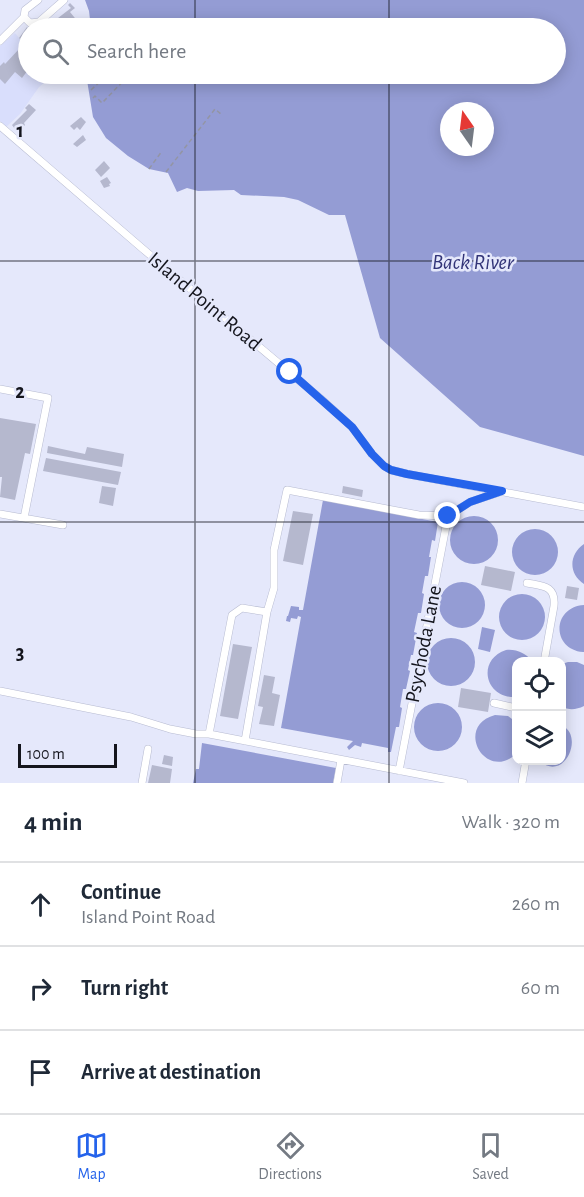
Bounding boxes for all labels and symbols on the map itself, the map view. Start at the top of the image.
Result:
north arrow [440,102,494,156]
text: 1 [16,121,24,141]
street label: Island Point Road [144,248,266,355]
water label: Back River [432,251,515,273]
route start [276,358,302,384]
text: 2 [15,382,25,402]
route end [434,502,460,528]
street label: Psychoda Lane [402,584,445,705]
text: 3 [16,643,24,663]
scale bar [18,741,117,768]

